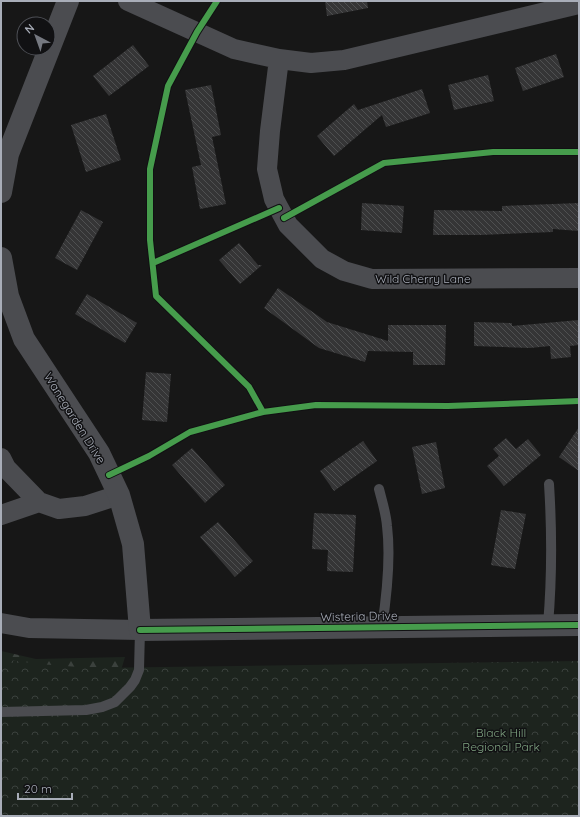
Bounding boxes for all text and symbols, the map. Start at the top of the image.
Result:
north arrow [16,16,56,56]
text: N [22,21,37,36]
street label: Wild Cherry Lane [375,271,471,286]
street label: Wanegarden Drive [41,370,109,467]
street label: Wisteria Drive [320,608,398,624]
park label: Black Hill Regional Park [462,725,540,754]
scale bar [18,775,72,801]
text: 20 m [24,781,52,796]

